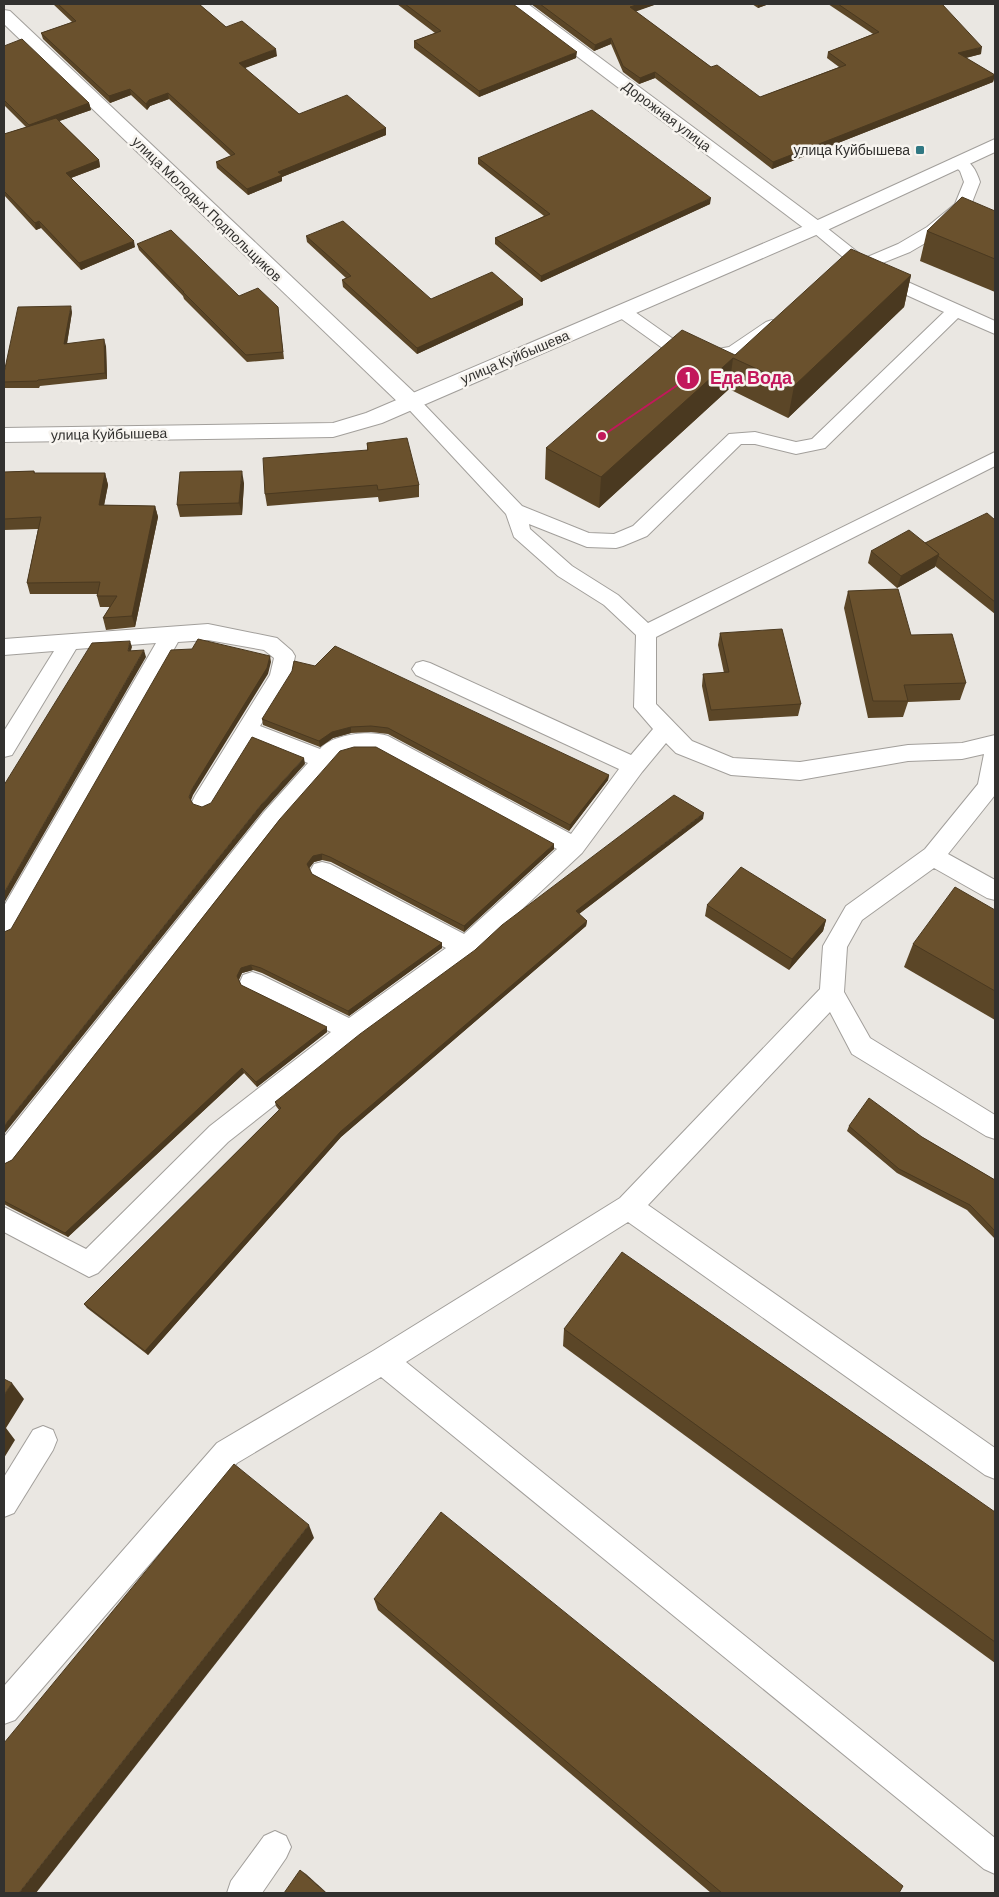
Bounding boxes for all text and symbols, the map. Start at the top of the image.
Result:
street label: Дорожная улица [620,77,715,155]
street label: улица Молодых Подпольщиков [129,133,286,285]
place label: улица Куйбышева [794,141,910,158]
marker: улица Куйбышева [914,144,926,156]
street label: улица Куйбышева [458,326,572,387]
callout: Еда Вода [675,361,802,394]
text: Еда Вода [710,366,793,388]
text: 1 [685,368,691,386]
street label: улица Куйбышева [51,424,168,443]

